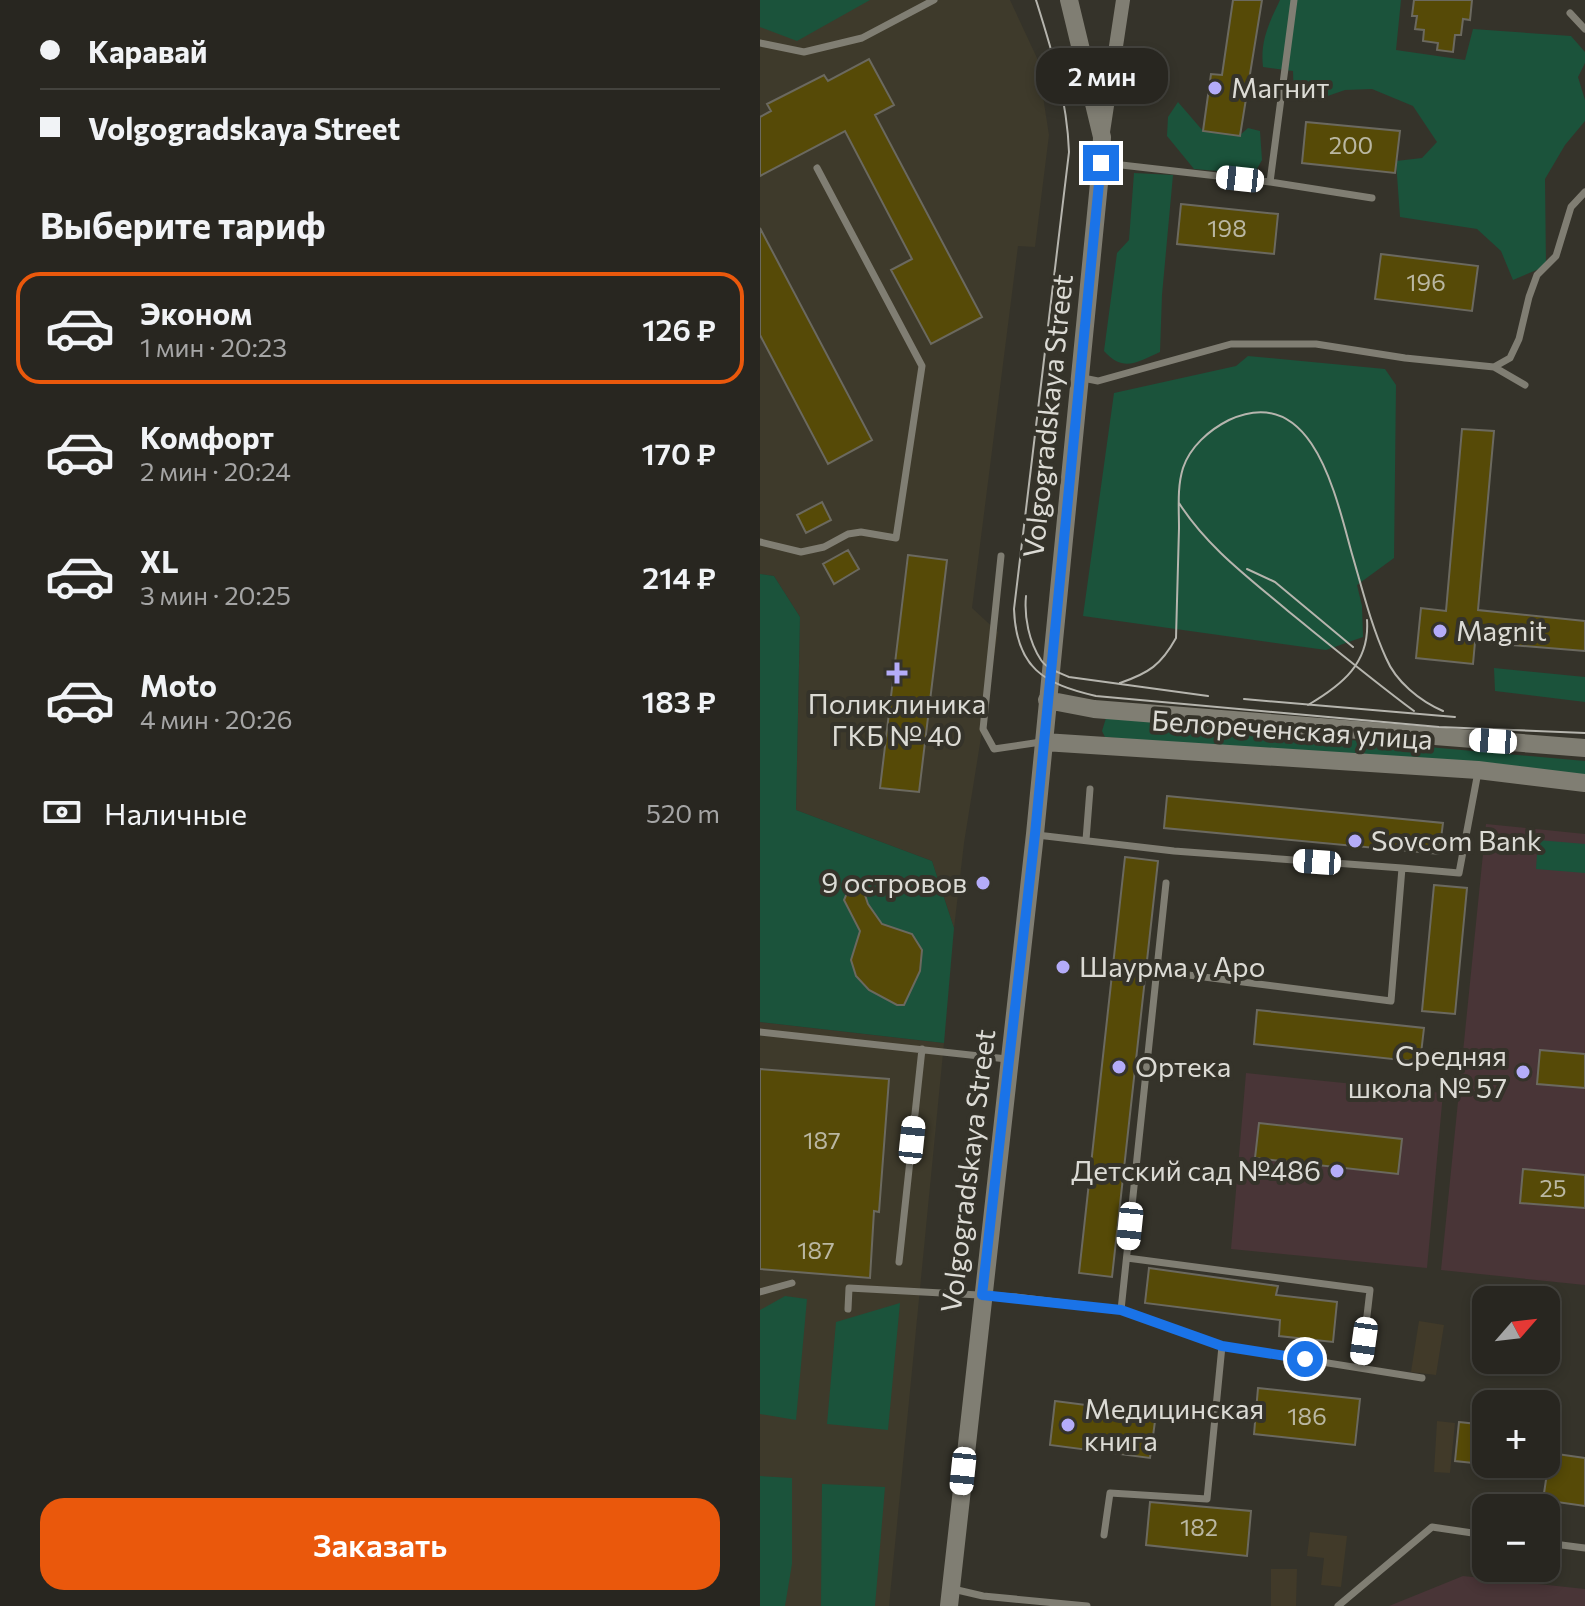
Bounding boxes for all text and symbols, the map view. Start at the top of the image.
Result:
text: Каравай [88,32,207,69]
callout: 2 мин [1035,47,1167,103]
text: 2 мин [1068,60,1136,91]
place label: Магнит [1231,70,1330,104]
marker: Магнит [1206,79,1224,97]
text: Volgogradskaya Street [88,109,400,146]
house number: 200 [1329,130,1373,159]
route end [1083,145,1119,181]
car [1215,165,1265,193]
text: Выберите тариф [40,202,325,246]
house number: 198 [1207,213,1247,242]
house number: 196 [1406,267,1446,296]
street label: Volgogradskaya Street [1015,272,1079,560]
icon: car [44,292,116,364]
text: Эконом [140,294,252,331]
text: 126 ₽ [642,310,716,347]
text: 1 мин · 20:23 [140,331,287,362]
icon: car [44,416,116,488]
text: Комфорт [140,418,274,455]
text: 170 ₽ [642,434,716,471]
text: 2 мин · 20:24 [140,455,291,486]
icon: car [44,540,116,612]
text: XL [140,542,179,579]
text: 214 ₽ [642,558,716,595]
text: 3 мин · 20:25 [140,579,291,610]
place label: Magnit [1456,613,1547,647]
marker: Magnit [1431,622,1449,640]
marker: Поликлиника ГКБ № 40 [886,662,908,684]
icon: car [44,664,116,736]
text: Moto [140,666,217,703]
text: 183 ₽ [642,682,716,719]
place label: Поликлиника ГКБ № 40 [808,686,986,752]
street label: Белореченская улица [1150,702,1434,756]
text: 4 мин · 20:26 [140,703,292,734]
car [1468,727,1518,755]
icon: cash [40,790,84,834]
text: Наличные [104,794,247,831]
text: 520 m [646,797,720,828]
place label: Sovcom Bank [1371,823,1542,857]
marker: Sovcom Bank [1346,832,1364,850]
car [1292,848,1342,876]
place label: 9 островов [821,865,967,899]
marker: 9 островов [974,874,992,892]
place label: Шаурма у Аро [1079,949,1265,983]
marker: Шаурма у Аро [1054,958,1072,976]
street label: Volgogradskaya Street [933,1027,1001,1315]
place label: Средняя школа № 57 [1348,1038,1507,1104]
place label: Ортека [1135,1049,1231,1083]
marker: Ортека [1110,1058,1128,1076]
marker: Средняя школа № 57 [1514,1063,1532,1081]
car [898,1115,926,1165]
house number: 187 [803,1125,841,1154]
place label: Детский сад №486 [1071,1153,1321,1187]
marker: Детский сад №486 [1328,1162,1346,1180]
house number: 25 [1539,1173,1567,1202]
car [1116,1201,1144,1251]
house number: 187 [797,1235,835,1264]
north arrow [1472,1286,1560,1374]
map controls [1472,1286,1560,1582]
car [1349,1316,1379,1366]
route start [1287,1341,1323,1377]
button: + [1472,1390,1560,1478]
place label: Медицинская книга [1084,1391,1264,1457]
house number: 186 [1287,1401,1327,1430]
marker: Медицинская книга [1059,1416,1077,1434]
car [949,1446,977,1496]
button: − [1472,1494,1560,1582]
button: Заказать [40,1498,720,1590]
house number: 182 [1180,1512,1218,1541]

